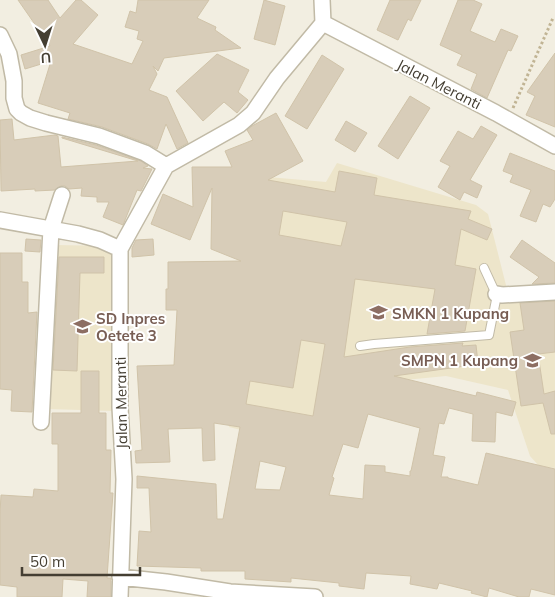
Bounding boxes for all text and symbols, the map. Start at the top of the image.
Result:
north arrow [20,20,70,70]
text: U [40,49,52,67]
street label: Jalan Meranti [394,55,484,113]
school or university icon: SMKN 1 Kupang [368,303,388,323]
place label: SMKN 1 Kupang [392,304,509,323]
place label: SD Inpres Oetete 3 [96,309,165,345]
school or university icon: SD Inpres Oetete 3 [72,317,92,337]
school or university icon: SMPN 1 Kupang [522,350,542,370]
place label: SMPN 1 Kupang [401,351,518,370]
street label: Jalan Meranti [111,357,131,449]
scale bar [22,544,140,576]
text: 50 m [30,552,65,571]

